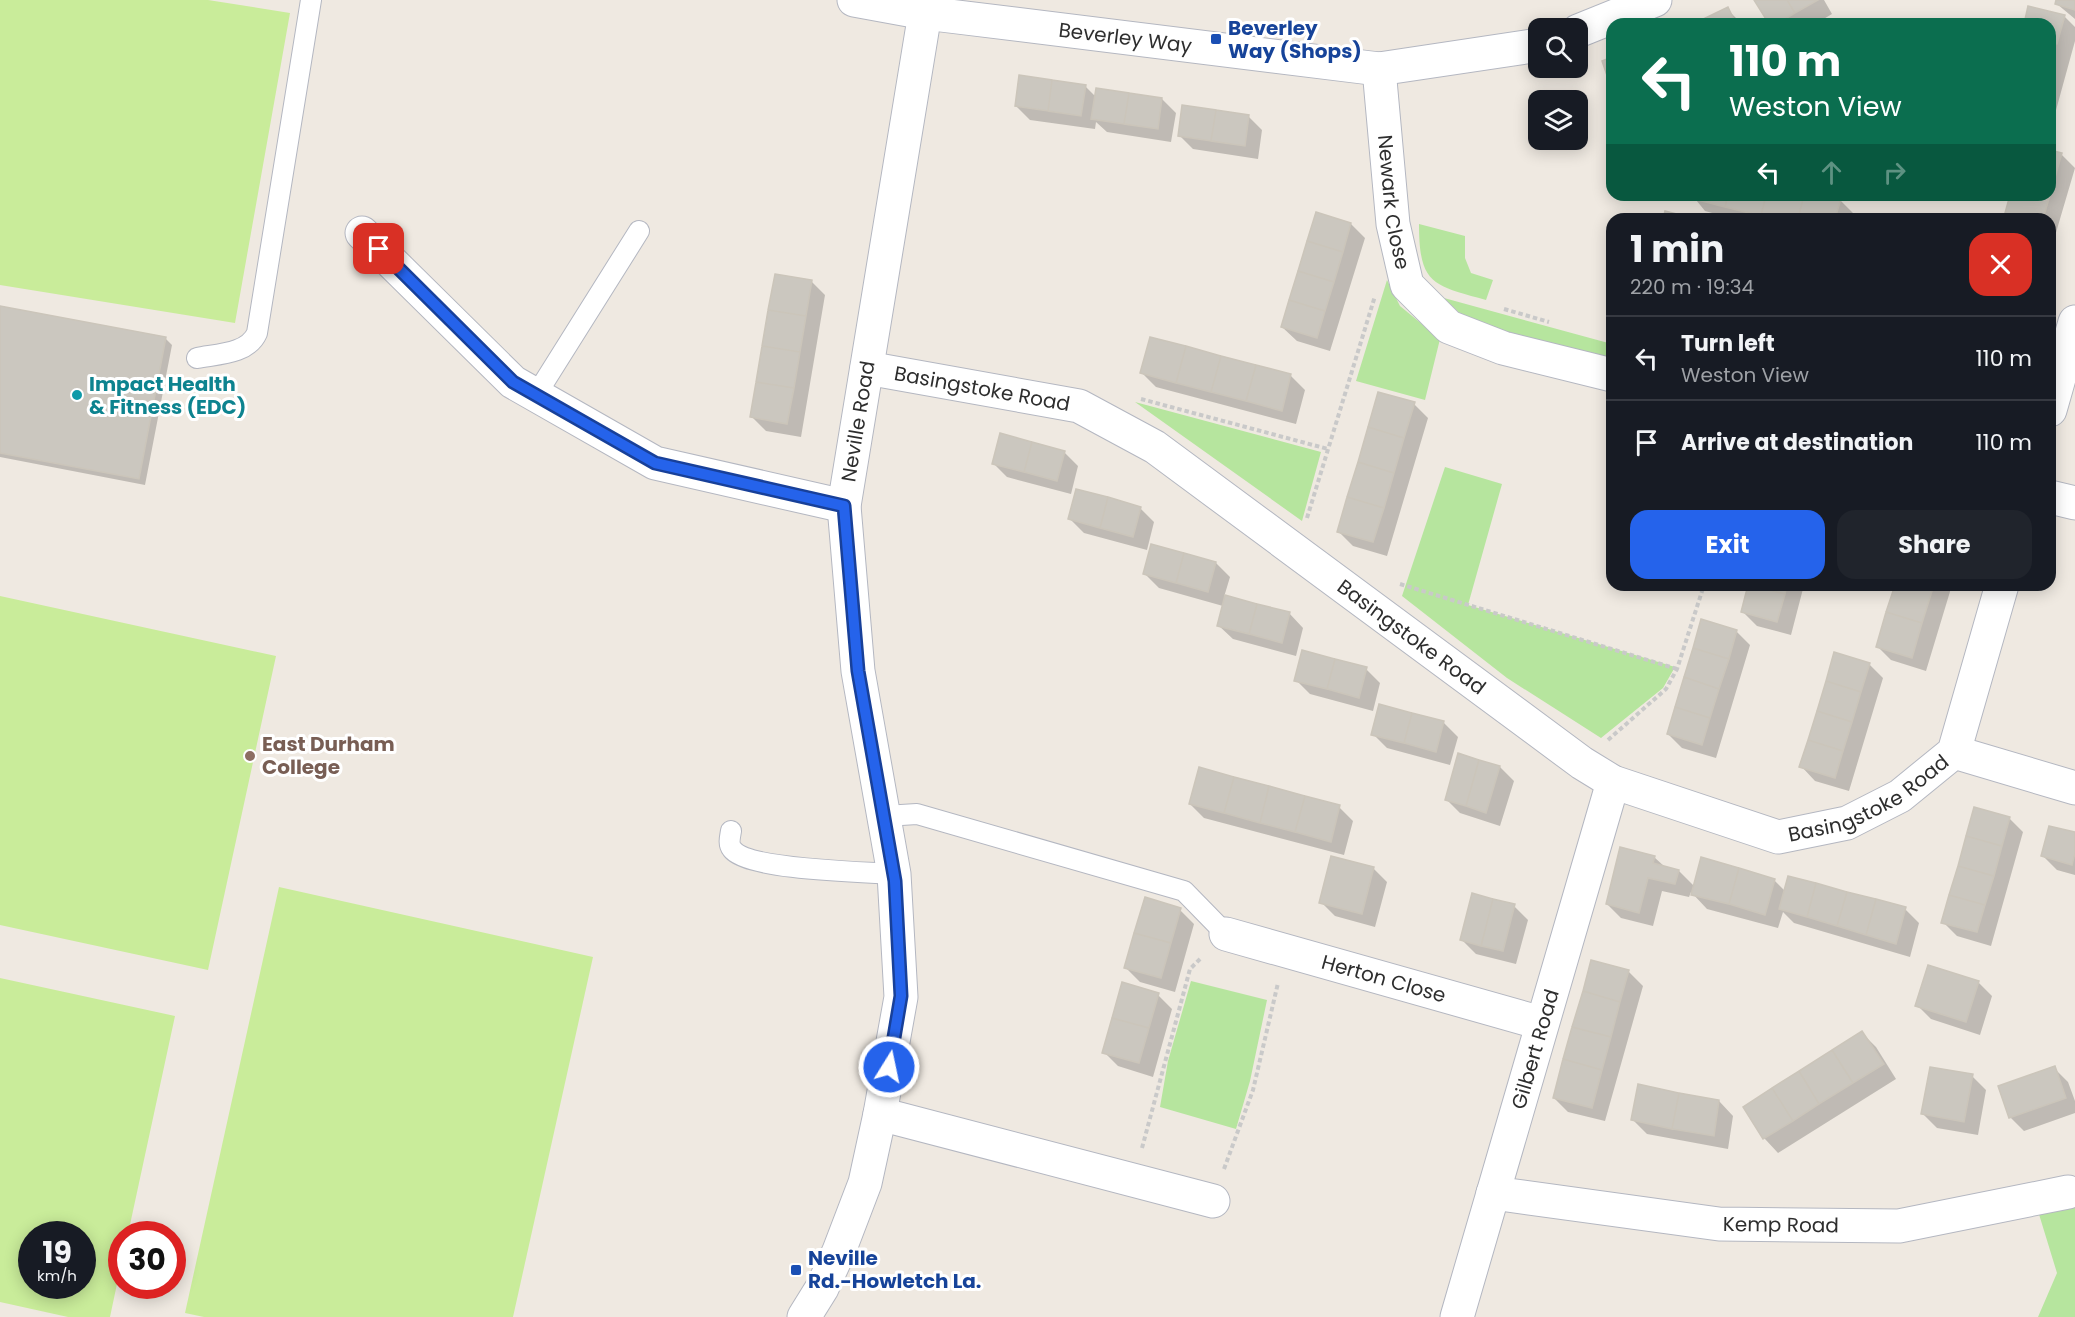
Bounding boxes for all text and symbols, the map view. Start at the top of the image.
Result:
place label: Beverley Way (Shops) [1228,14,1362,65]
street label: Beverley Way [1057,16,1194,60]
map controls [1528,18,1588,150]
button: search [1528,18,1588,78]
marker: Beverley Way (Shops) [1209,32,1223,46]
text: 110 m [1729,32,1841,91]
icon: left [1630,42,1708,120]
text: Weston View [1729,88,1902,125]
button: layers [1528,90,1588,150]
street label: Newark Close [1371,134,1417,272]
icon: left [1752,156,1785,189]
icon: ahead [1815,156,1848,189]
icon: right [1878,156,1911,189]
pin [353,223,404,274]
text: 1 min [1630,224,1724,275]
icon: arrive [362,232,395,265]
button: close [1969,233,2032,296]
text: 220 m · 19:34 [1630,273,1754,301]
text: Turn left [1681,328,1775,359]
icon: left [1630,342,1663,375]
text: 110 m [1976,343,2032,374]
street label: Neville Road [834,359,882,484]
street label: Basingstoke Road [892,359,1072,418]
text: Weston View [1681,361,1809,389]
place label: Impact Health & Fitness (EDC) [89,370,246,421]
marker: Impact Health & Fitness (EDC) [70,388,84,402]
icon: arrive [1630,426,1663,459]
text: Arrive at destination [1681,427,1913,458]
text: 110 m [1976,427,2032,458]
button: Exit [1630,510,1825,579]
button: Share [1837,510,2032,579]
street label: Basingstoke Road [1332,573,1492,701]
place label: East Durham College [262,730,395,781]
street label: Basingstoke Road [1786,748,1955,849]
marker: East Durham College [243,749,257,763]
street label: Herton Close [1318,948,1449,1009]
street label: Gilbert Road [1504,986,1566,1112]
position arrow [857,1035,921,1099]
street label: Kemp Road [1723,1210,1839,1239]
speed limit sign: 30 [108,1221,186,1299]
text: 19 [42,1231,72,1274]
place label: Neville Rd.-Howletch La. [808,1244,981,1295]
marker: Neville Rd.-Howletch La. [789,1263,803,1277]
text: km/h [37,1265,77,1286]

